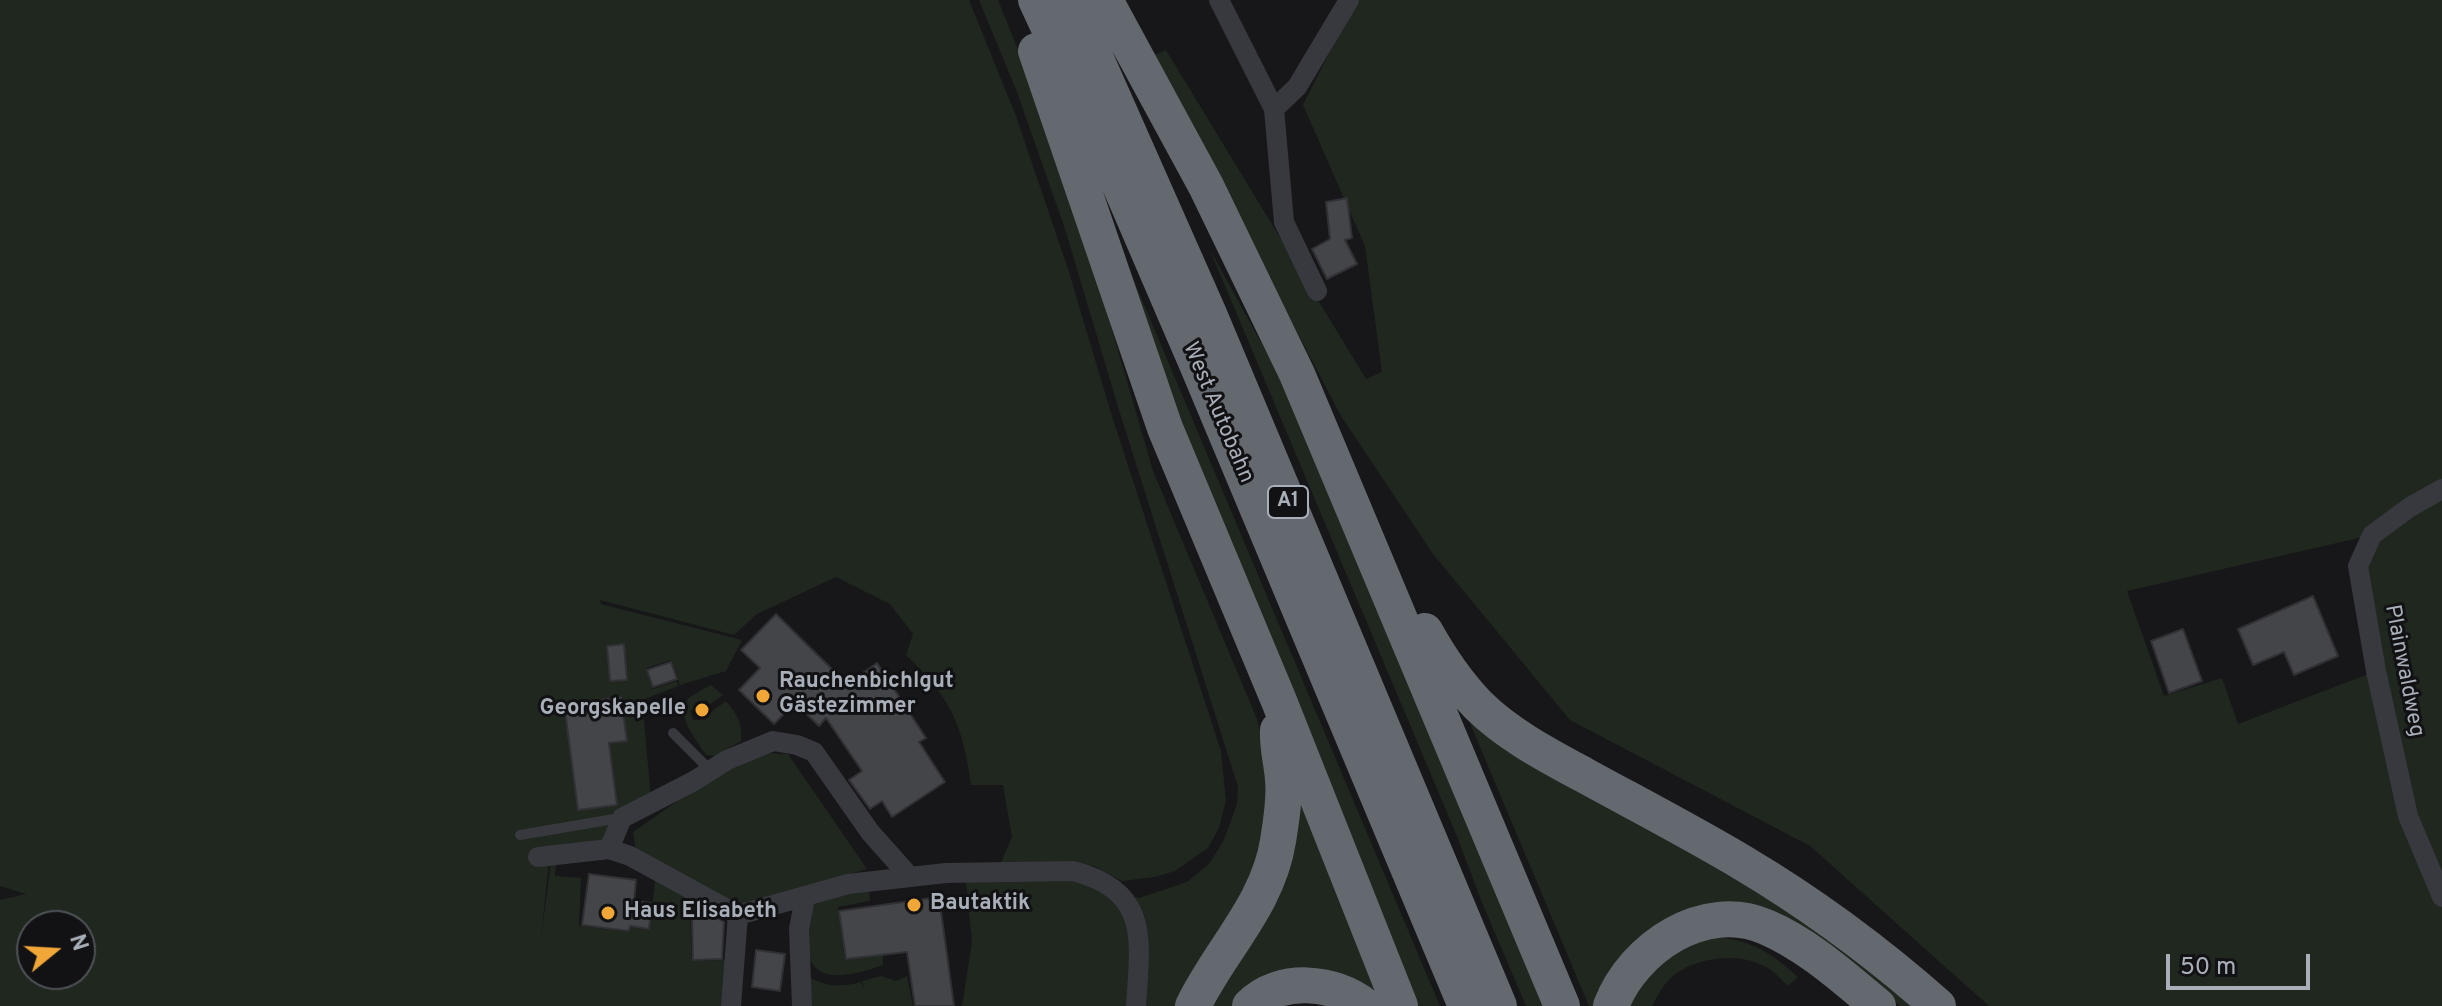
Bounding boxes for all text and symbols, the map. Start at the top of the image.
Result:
street label: West Autobahn [1176,339,1258,487]
road number: A1 [1268,486,1308,518]
street label: Plainwaldweg [2377,603,2429,739]
place label: Rauchenbichlgut Gästezimmer [779,670,954,722]
marker: Rauchenbichlgut Gästezimmer [754,687,772,705]
place label: Georgskapelle [539,697,686,723]
marker: Georgskapelle [693,701,711,719]
place label: Bautaktik [930,892,1030,918]
marker: Bautaktik [905,896,923,914]
place label: Haus Elisabeth [624,900,777,926]
marker: Haus Elisabeth [599,904,617,922]
north arrow [16,910,96,990]
text: N [62,931,93,955]
scale bar [2170,938,2314,988]
text: 50 m [2180,953,2236,983]

